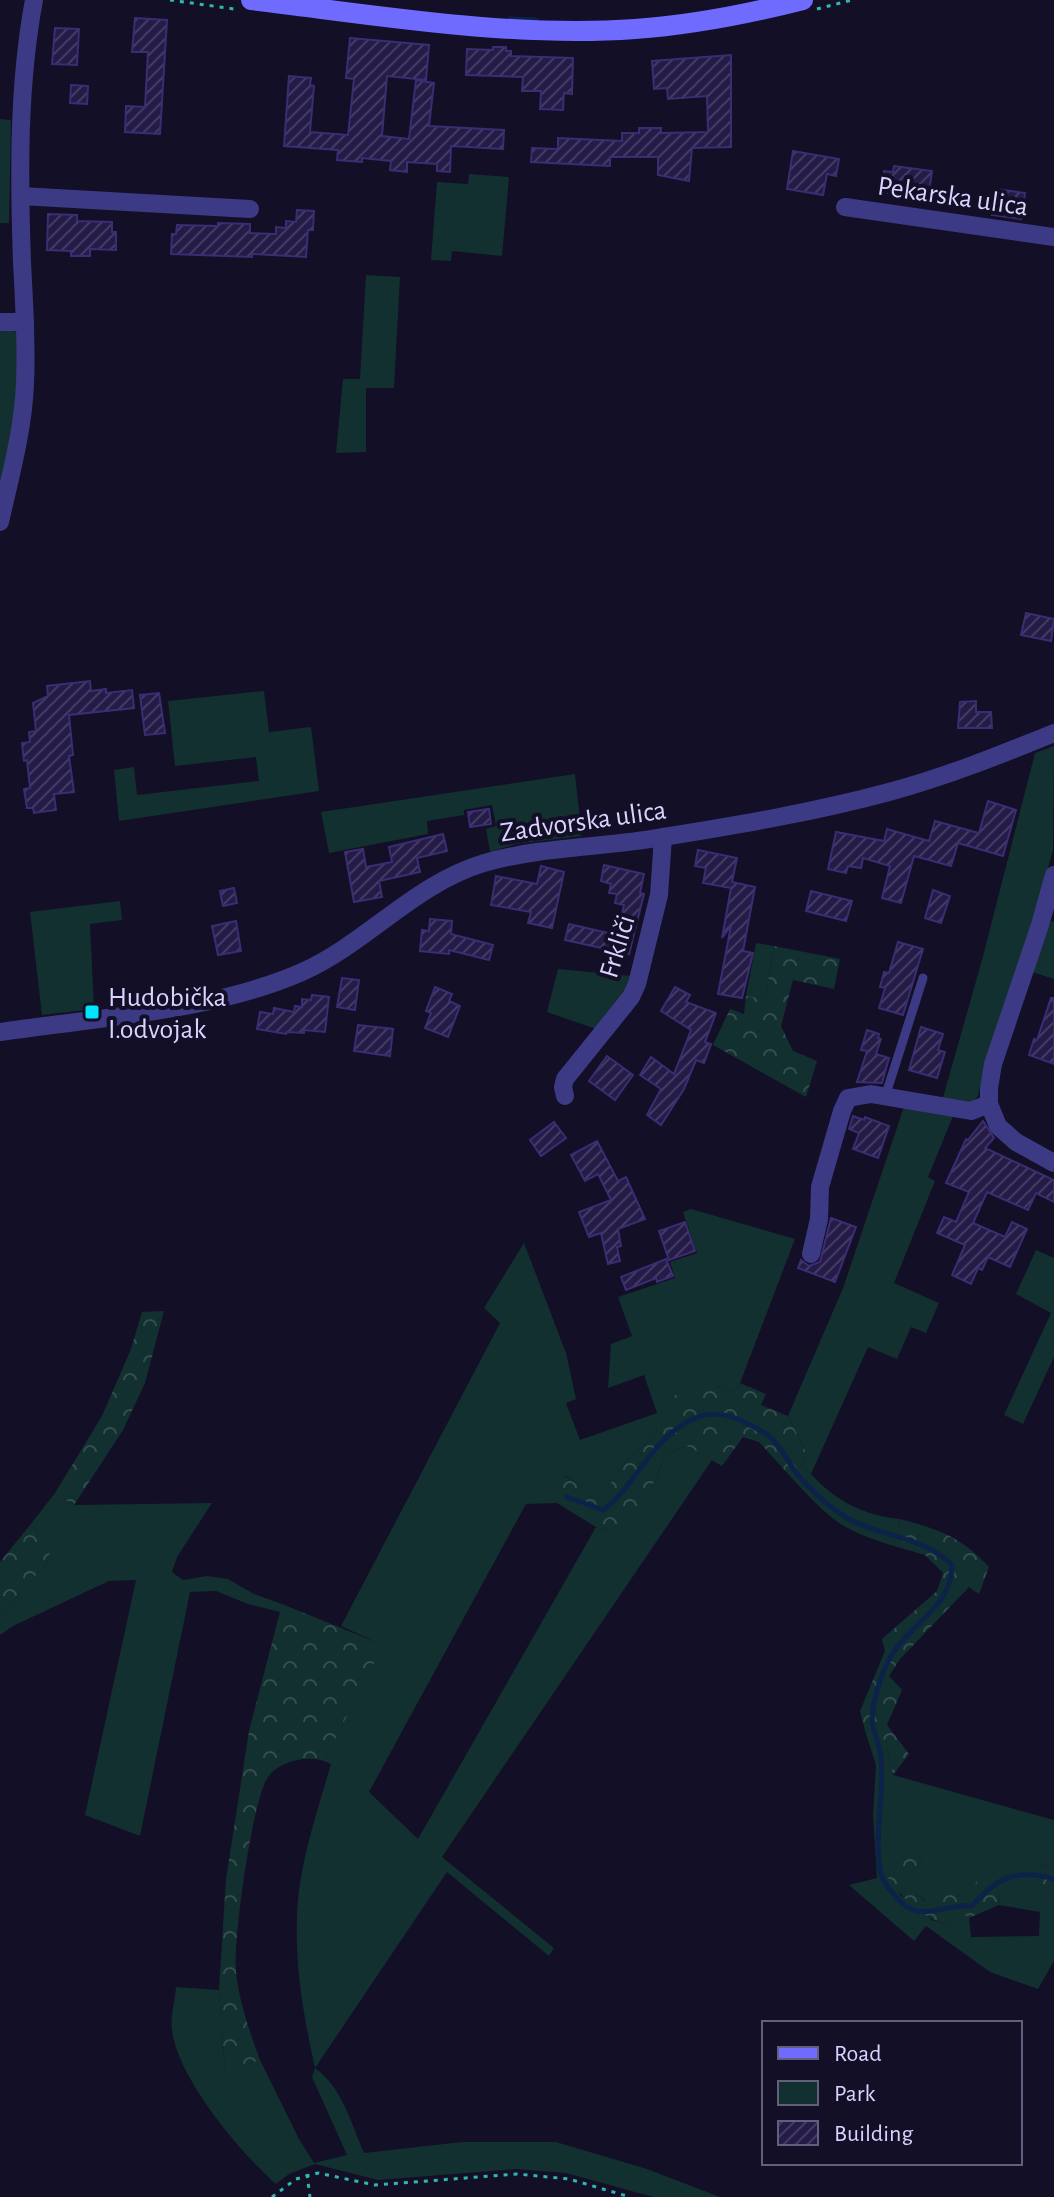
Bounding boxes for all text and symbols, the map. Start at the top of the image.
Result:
street label: Pekarska ulica [876,173,1030,221]
street label: Zadvorska ulica [498,796,668,848]
street label: Frkliči [595,912,641,981]
place label: Hudobička I.odvojak [108,984,227,1044]
marker: Hudobička I.odvojak [83,1003,101,1021]
legend [762,2021,1022,2165]
text: Road [834,2042,882,2066]
text: Park [834,2082,875,2106]
text: Building [834,2122,913,2146]

